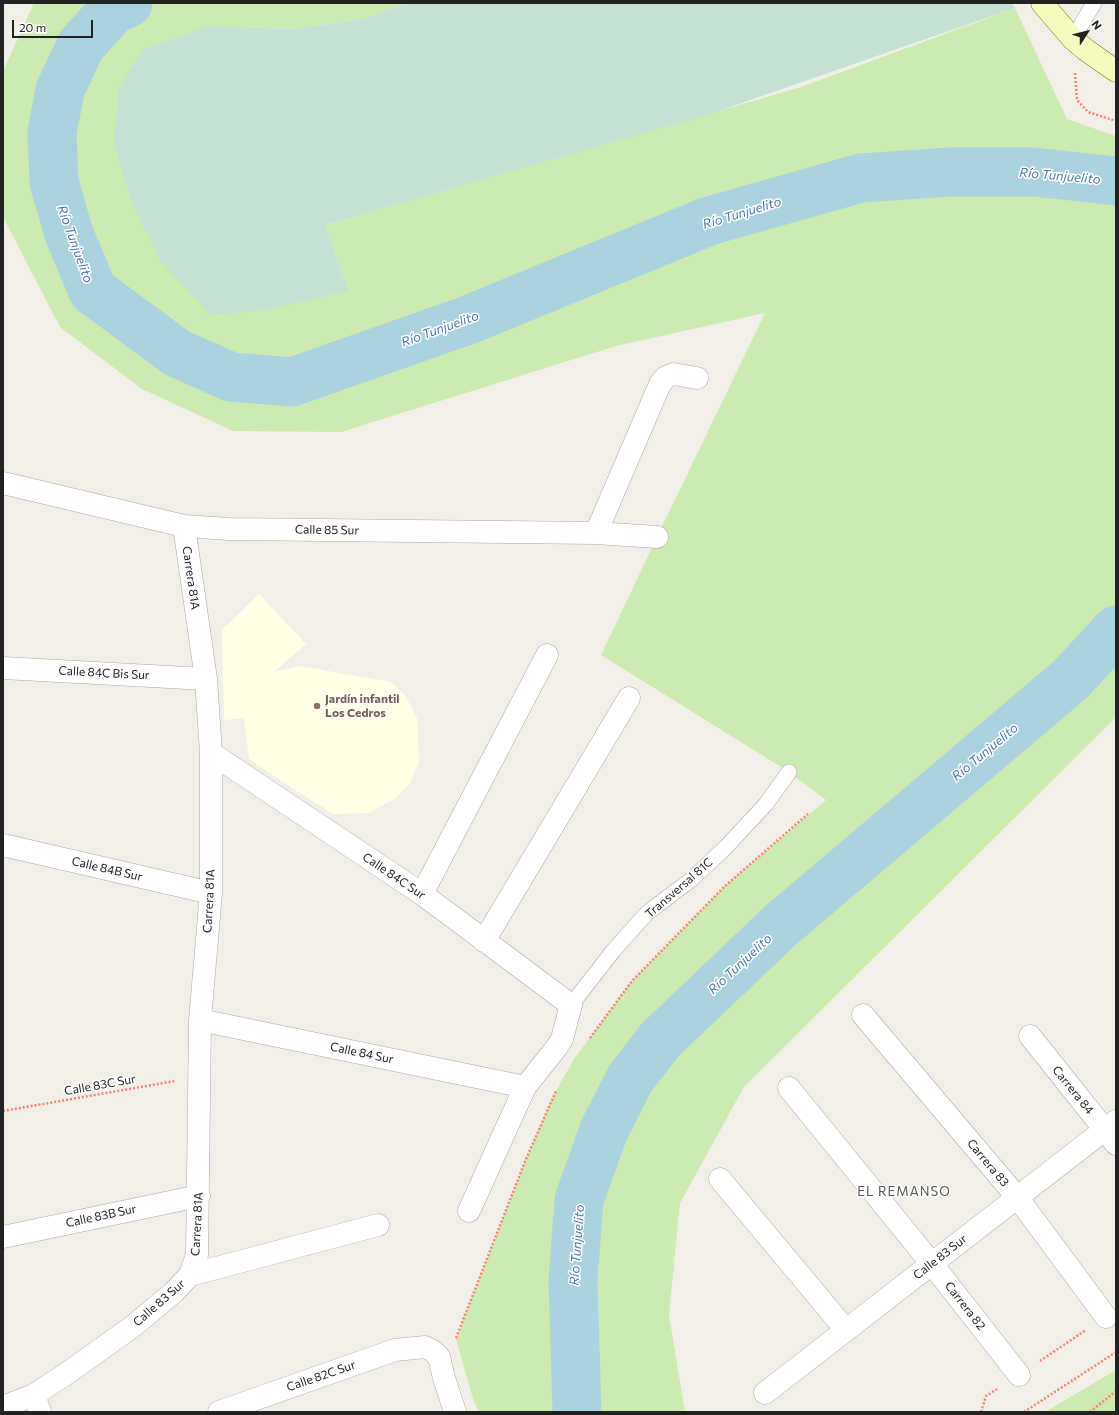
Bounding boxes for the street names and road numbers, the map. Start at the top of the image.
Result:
street label: Calle 85 Sur [295,522,359,538]
street label: Carrera 81A [179,545,203,611]
street label: Calle 84C Bis Sur [58,663,150,683]
street label: Calle 84C Sur [360,850,428,902]
street label: Calle 84B Sur [70,854,144,884]
street label: Transversal 81C [642,855,716,921]
street label: Carrera 81A [200,869,218,933]
street label: Calle 84 Sur [329,1039,395,1067]
street label: Carrera 84 [1049,1063,1097,1117]
street label: Calle 83C Sur [63,1072,137,1098]
street label: Carrera 83 [964,1136,1012,1190]
street label: Carrera 81A [188,1192,206,1256]
street label: Calle 83B Sur [64,1201,138,1231]
street label: Calle 83 Sur [910,1232,970,1282]
street label: Calle 83 Sur [130,1277,188,1329]
street label: Carrera 82 [942,1279,988,1333]
street label: Calle 82C Sur [285,1357,357,1395]

